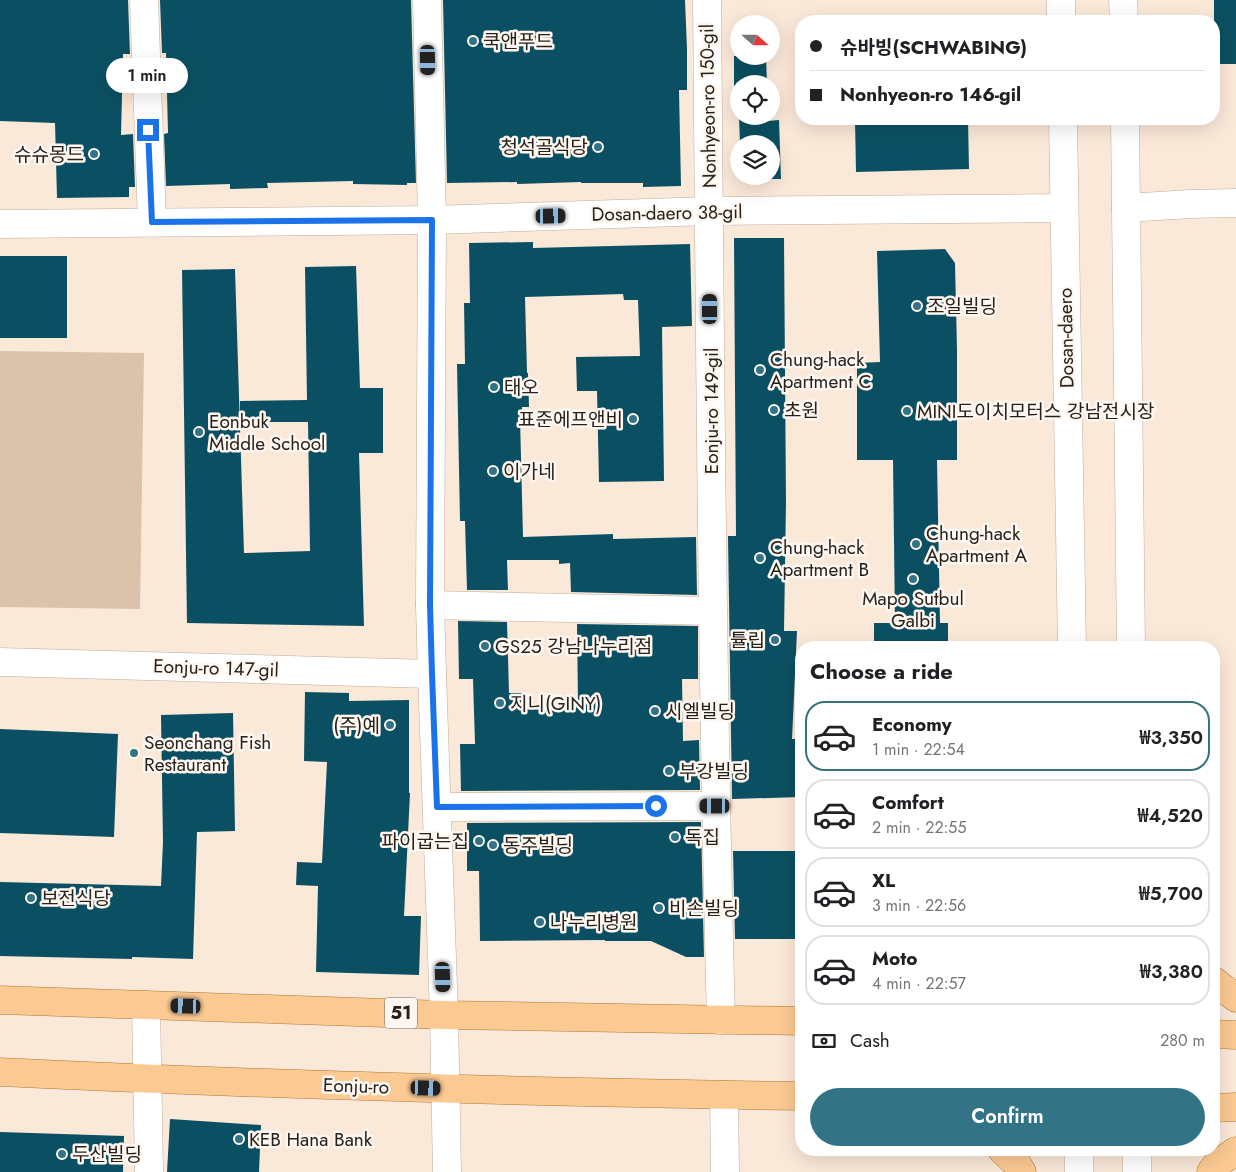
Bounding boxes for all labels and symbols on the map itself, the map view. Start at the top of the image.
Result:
north arrow [730,15,780,65]
street label: Nonhyeon-ro 150-gil [693,24,723,188]
place label: 쿡앤푸드 [483,28,553,55]
marker: 쿡앤푸드 [467,35,479,47]
car [420,45,435,75]
callout: 1 min [107,58,189,92]
route end [137,119,159,141]
place label: 청석골식당 [501,134,588,161]
place label: 슈슈몽드 [14,141,84,168]
marker: 청석골식당 [592,141,604,153]
marker: 슈슈몽드 [88,148,100,160]
street label: Dosan-daero 38-gil [591,198,743,228]
car [535,208,566,224]
street label: Dosan-daero [1052,288,1080,388]
place label: 조일빌딩 [927,293,997,320]
car [702,294,717,324]
marker: 조일빌딩 [911,300,923,312]
place label: Chung-hack Apartment C [770,346,871,395]
street label: Eonju-ro 149-gil [698,348,725,474]
marker: Chung-hack Apartment C [754,364,766,376]
place label: 태오 [504,374,539,401]
marker: 태오 [488,381,500,393]
place label: 초원 [784,397,819,424]
place label: MINI도이치모터스 강남전시장 [917,398,1154,425]
marker: 초원 [768,404,780,416]
marker: MINI도이치모터스 강남전시장 [901,405,913,417]
place label: 표준에프앤비 [518,406,623,433]
place label: Eonbuk Middle School [209,408,325,457]
marker: 표준에프앤비 [627,413,639,425]
marker: Eonbuk Middle School [193,426,205,438]
place label: 이가네 [503,458,555,485]
marker: 이가네 [487,465,499,477]
place label: Chung-hack Apartment A [926,520,1027,569]
place label: Chung-hack Apartment B [770,534,869,583]
marker: Chung-hack Apartment A [910,538,922,550]
marker: Chung-hack Apartment B [754,552,766,564]
marker: Mapo Sutbul Galbi [907,573,919,585]
place label: Mapo Sutbul Galbi [862,585,964,634]
place label: 튤립 [730,627,765,654]
place label: GS25 강남나누리점 [495,633,652,660]
marker: 튤립 [769,634,781,646]
marker: GS25 강남나누리점 [479,640,491,652]
street label: Eonju-ro 147-gil [153,652,279,684]
place label: 지니(GINY) [510,690,602,717]
marker: 지니(GINY) [494,697,506,709]
place label: 시엘빌딩 [665,698,735,725]
marker: 시엘빌딩 [649,705,661,717]
place label: (주)예 [333,712,380,739]
marker: (주)예 [384,719,396,731]
place label: Seonchang Fish Restaurant [144,729,271,778]
marker: Seonchang Fish Restaurant [128,747,140,759]
place label: 부강빌딩 [679,758,749,785]
marker: 부강빌딩 [663,765,675,777]
route start [645,795,667,817]
car [700,799,730,814]
place label: 독집 [685,824,720,851]
place label: 파이굽는집 [382,828,469,855]
marker: 독집 [669,831,681,843]
place label: 동주빌딩 [503,832,573,859]
marker: 파이굽는집 [473,835,485,847]
marker: 동주빌딩 [487,839,499,851]
place label: 보전식당 [41,885,111,912]
marker: 보전식당 [25,892,37,904]
place label: 비손빌딩 [669,895,739,922]
marker: 비손빌딩 [653,902,665,914]
place label: 나누리병원 [550,909,637,936]
marker: 나누리병원 [534,916,546,928]
car [434,962,451,992]
car [170,998,201,1014]
road number: 51 [385,998,417,1028]
street label: Eonju-ro [322,1071,390,1101]
car [410,1080,441,1096]
place label: KEB Hana Bank [249,1126,373,1153]
marker: KEB Hana Bank [233,1133,245,1145]
place label: 두산빌딩 [72,1141,142,1168]
marker: 두산빌딩 [56,1148,68,1160]

